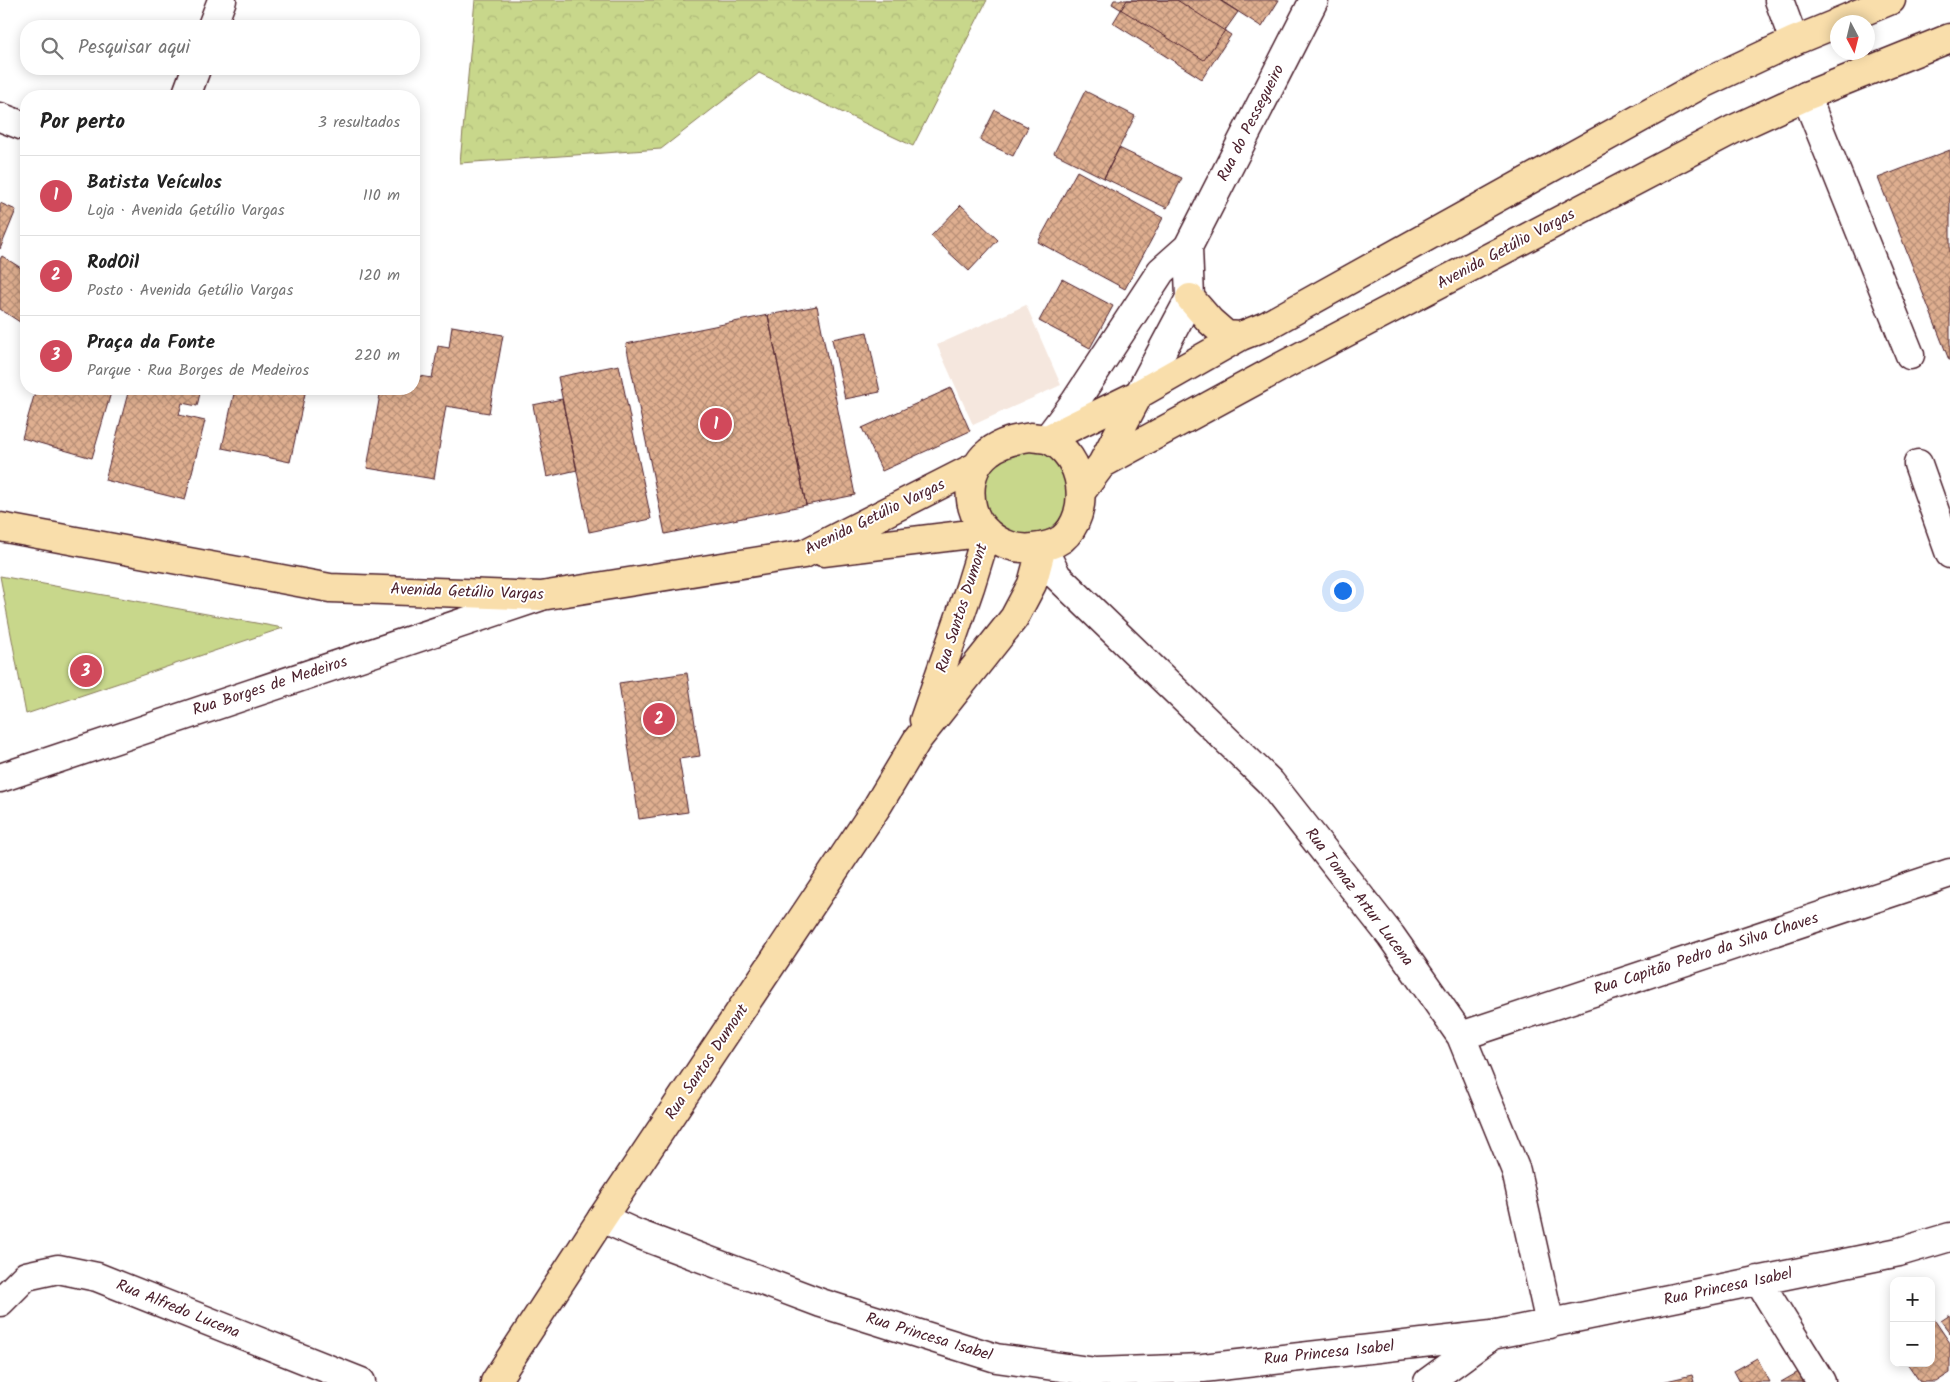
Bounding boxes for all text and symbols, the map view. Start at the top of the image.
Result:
north arrow [1830,15,1875,60]
search box [20,20,420,75]
text: Pesquisar aqui [78,33,190,63]
icon: search [38,34,66,62]
street label: Rua do Pessegueiro [1211,60,1291,186]
text: Por perto [40,106,125,139]
text: 3 resultados [318,110,400,135]
text: Batista Veículos [87,168,222,198]
text: 1 [54,183,58,208]
text: 110 m [363,183,400,208]
text: Loja · Avenida Getúlio Vargas [87,198,285,223]
street label: Avenida Getúlio Vargas [1432,202,1580,296]
text: RodOil [87,248,139,278]
text: 2 [51,263,61,288]
text: 120 m [359,263,400,288]
text: Posto · Avenida Getúlio Vargas [87,278,293,303]
text: Praça da Fonte [87,328,215,358]
text: 3 [52,343,60,368]
text: 220 m [354,343,400,368]
text: Parque · Rua Borges de Medeiros [87,358,309,383]
pin: 1 [700,405,732,443]
street label: Avenida Getúlio Vargas [801,472,950,562]
street label: Rua Santos Dumont [929,539,995,676]
street label: Avenida Getúlio Vargas [390,577,544,607]
your location [1330,578,1356,604]
street label: Rua Borges de Medeiros [189,649,351,723]
pin: 3 [70,652,102,690]
pin: 2 [643,700,675,738]
street label: Rua Tomaz Artur Lucena [1299,822,1419,972]
street label: Rua Capitão Pedro da Silva Chaves [1590,906,1822,1002]
street label: Rua Santos Dumont [659,998,756,1125]
street label: Rua Princesa Isabel [1661,1261,1795,1313]
street label: Rua Alfredo Lucena [112,1273,244,1345]
map controls [1890,1277,1935,1367]
button: + [1890,1277,1935,1322]
street label: Rua Princesa Isabel [863,1306,995,1368]
button: − [1890,1322,1935,1367]
street label: Rua Princesa Isabel [1262,1334,1396,1372]

